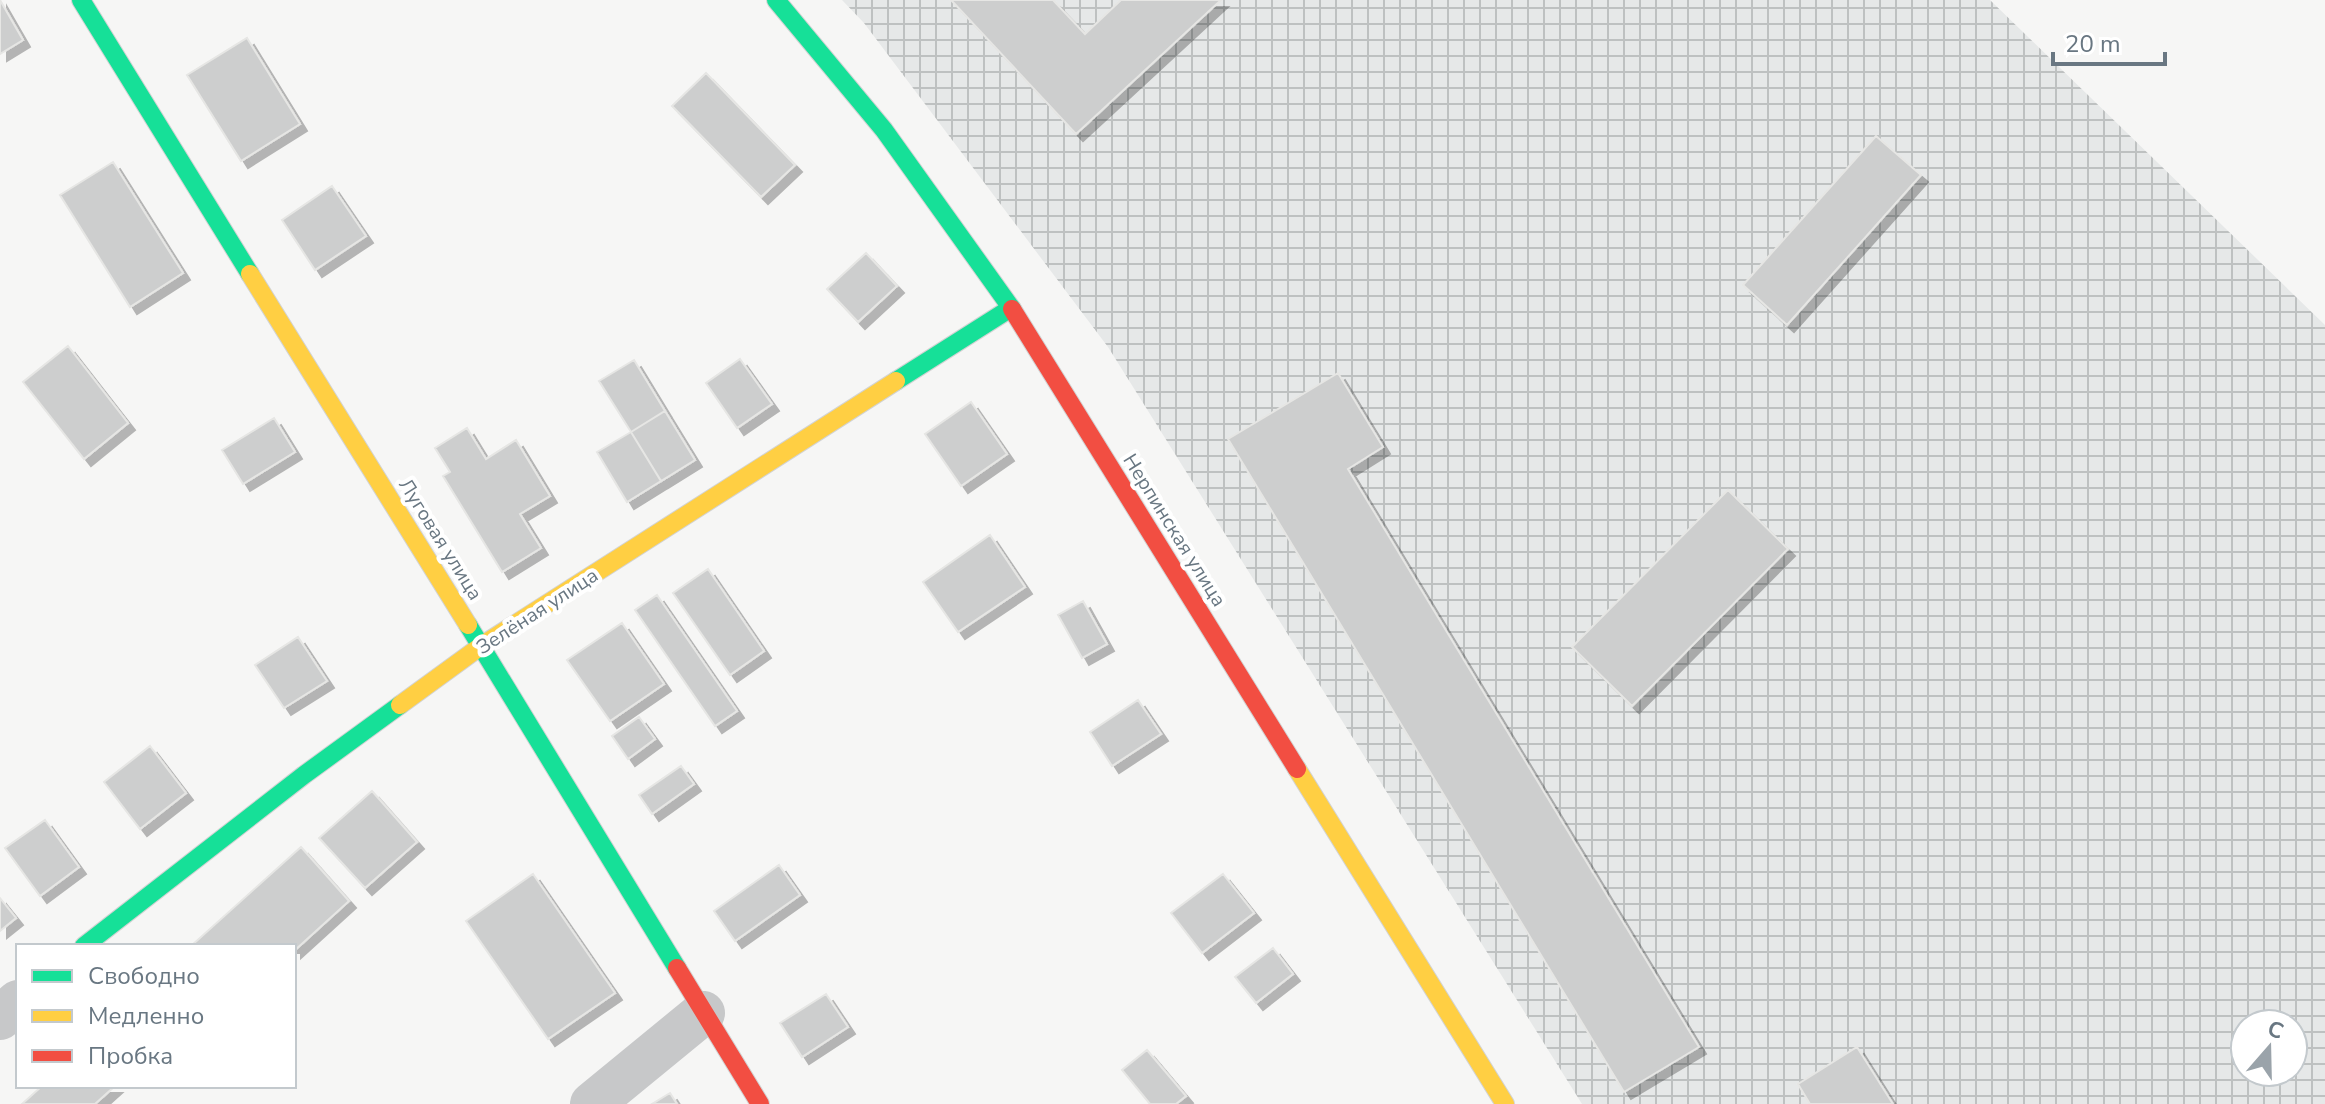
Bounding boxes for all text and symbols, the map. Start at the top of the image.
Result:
scale bar [2053,16,2165,66]
text: 20 m [2065,28,2121,60]
street label: Нерпинская улица [1117,449,1233,612]
street label: Луговая улица [392,473,489,605]
street label: Зелёная улица [471,562,603,661]
legend [16,944,296,1088]
text: Свободно [88,960,200,992]
text: Медленно [88,1000,204,1032]
north arrow [2229,1008,2309,1088]
text: С [2263,1013,2288,1047]
text: Пробка [88,1040,173,1072]

